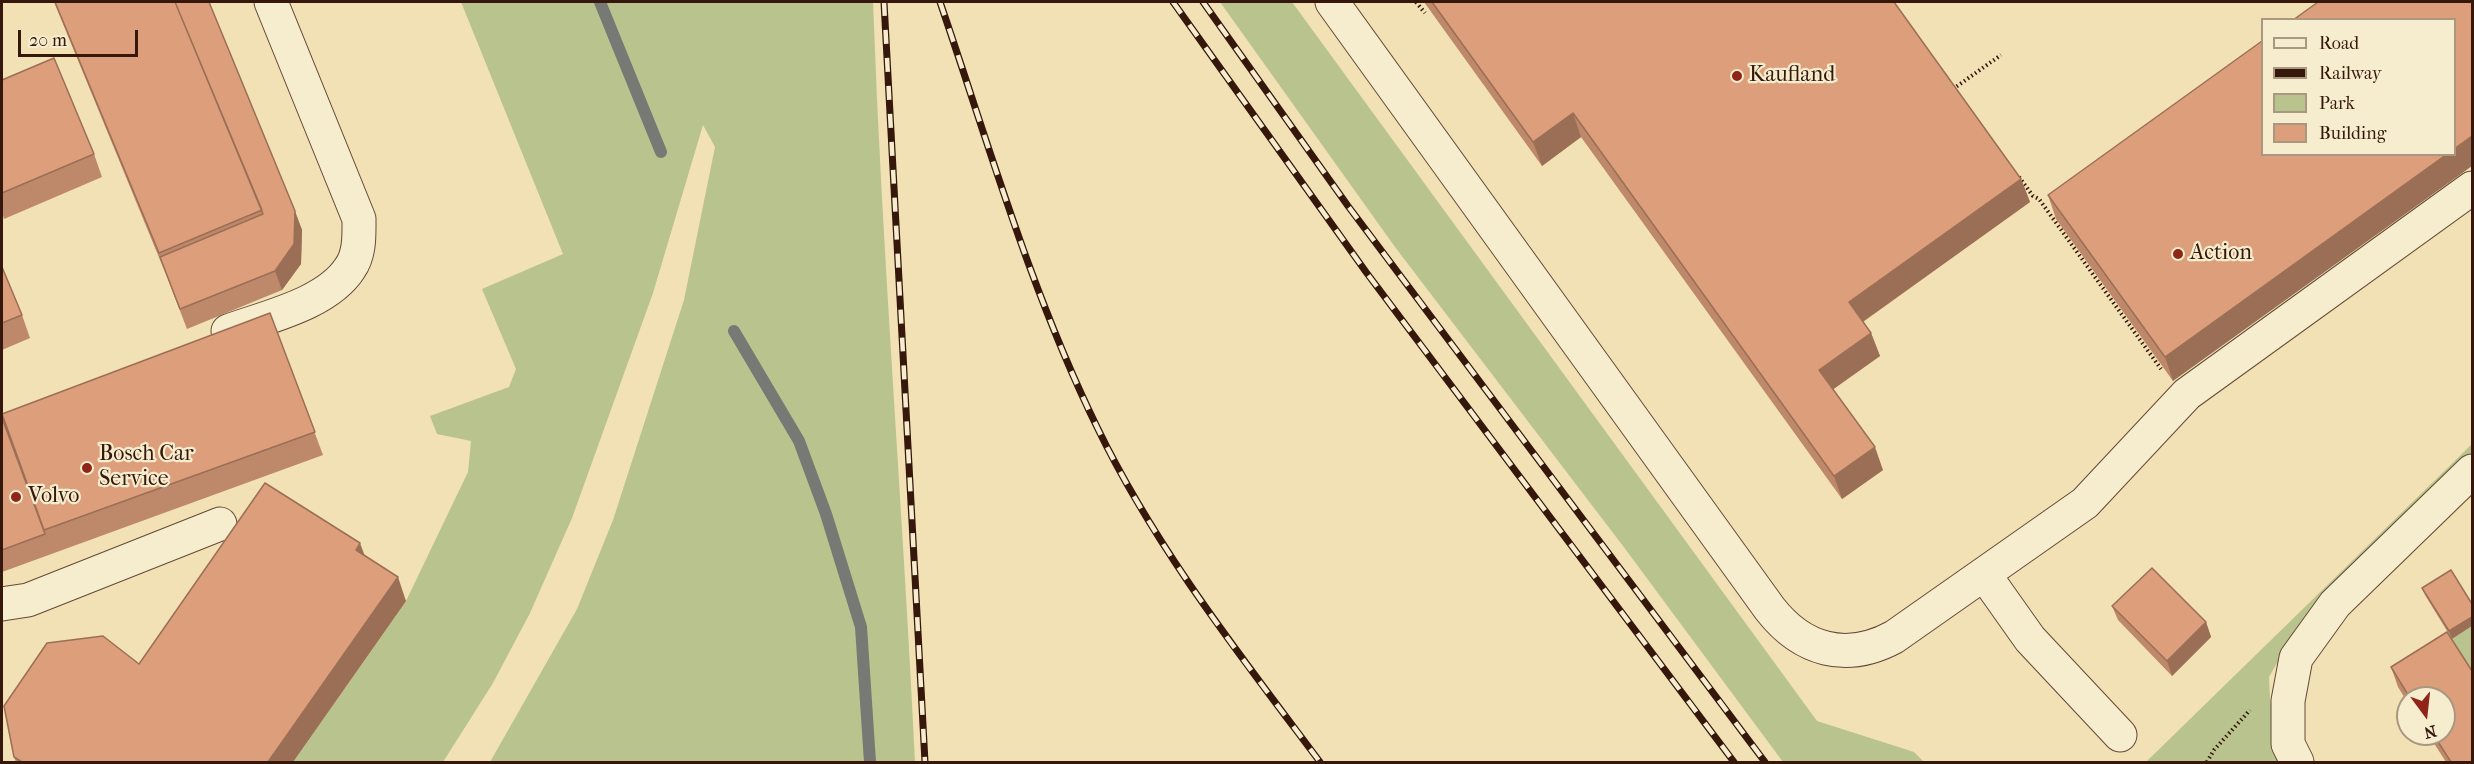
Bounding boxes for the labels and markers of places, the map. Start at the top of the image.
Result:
place label: Kaufland [1749,63,1835,89]
marker: Kaufland [1730,69,1744,83]
place label: Action [2190,241,2252,267]
marker: Action [2171,247,2185,261]
place label: Bosch Car Service [99,442,194,494]
marker: Bosch Car Service [80,461,94,475]
place label: Volvo [28,484,80,510]
marker: Volvo [9,490,23,504]

